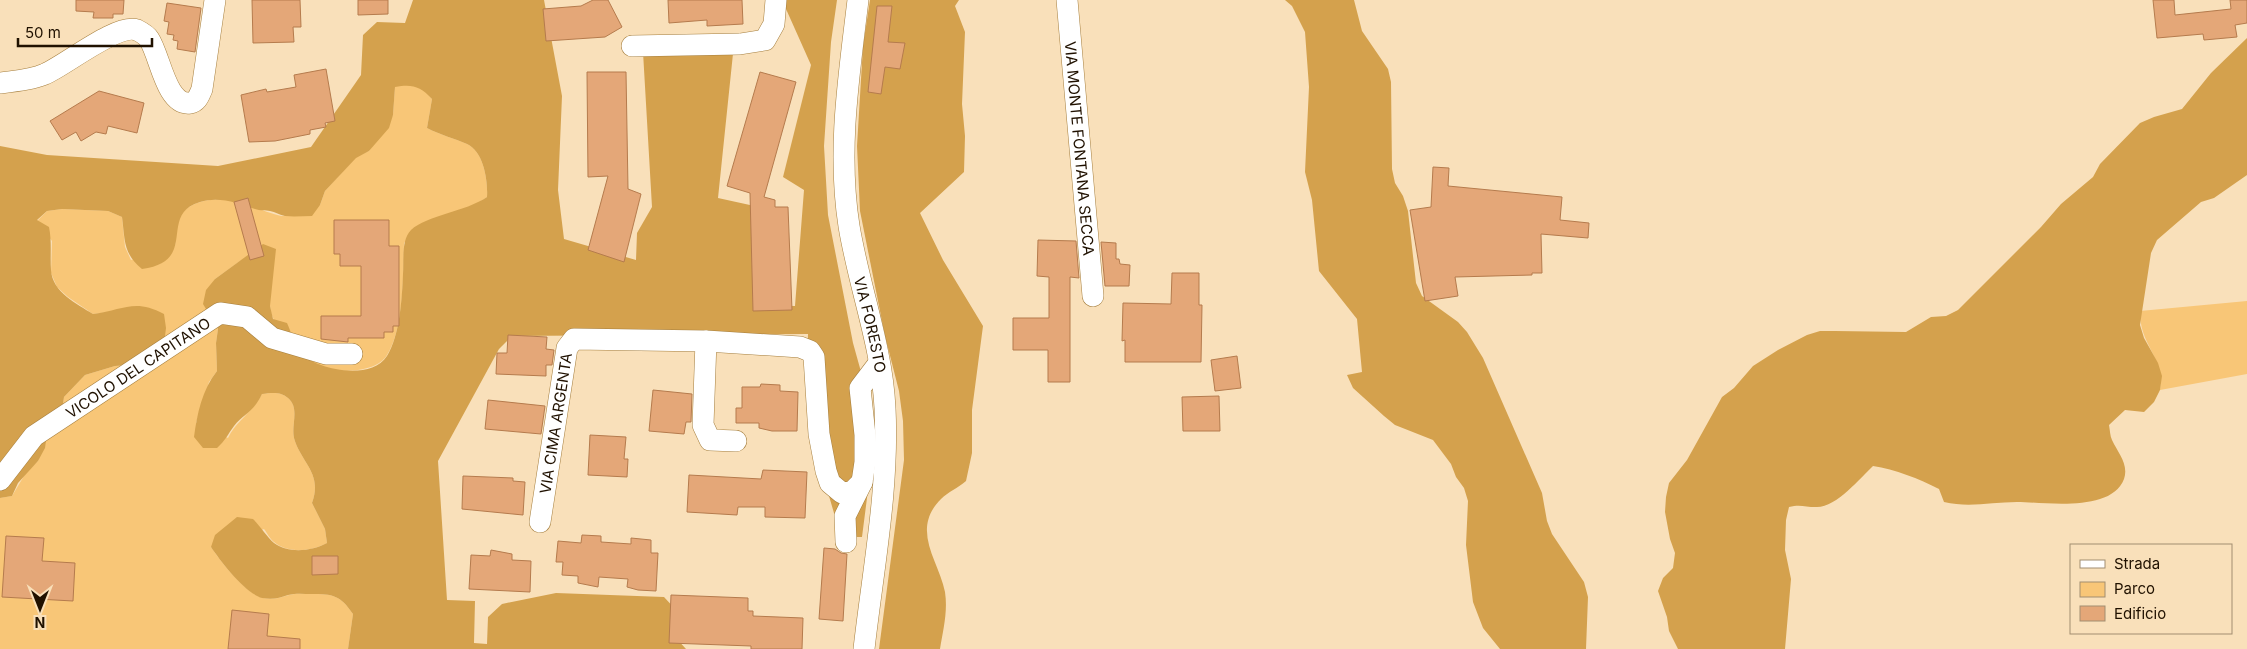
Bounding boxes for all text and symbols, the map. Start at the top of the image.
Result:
scale bar [18,15,151,47]
text: 50 m [25,23,61,42]
street label: VIA MONTE FONTANA SECCA [1061,40,1099,256]
street label: VIA FORESTO [850,274,891,374]
street label: VICOLO DEL CAPITANO [62,313,214,422]
street label: VIA CIMA ARGENTA [535,351,576,495]
legend [2070,544,2232,634]
text: Strada [2114,554,2160,573]
text: Parco [2114,579,2155,598]
north arrow [15,584,65,634]
text: Edificio [2114,604,2166,623]
text: N [35,614,45,631]

